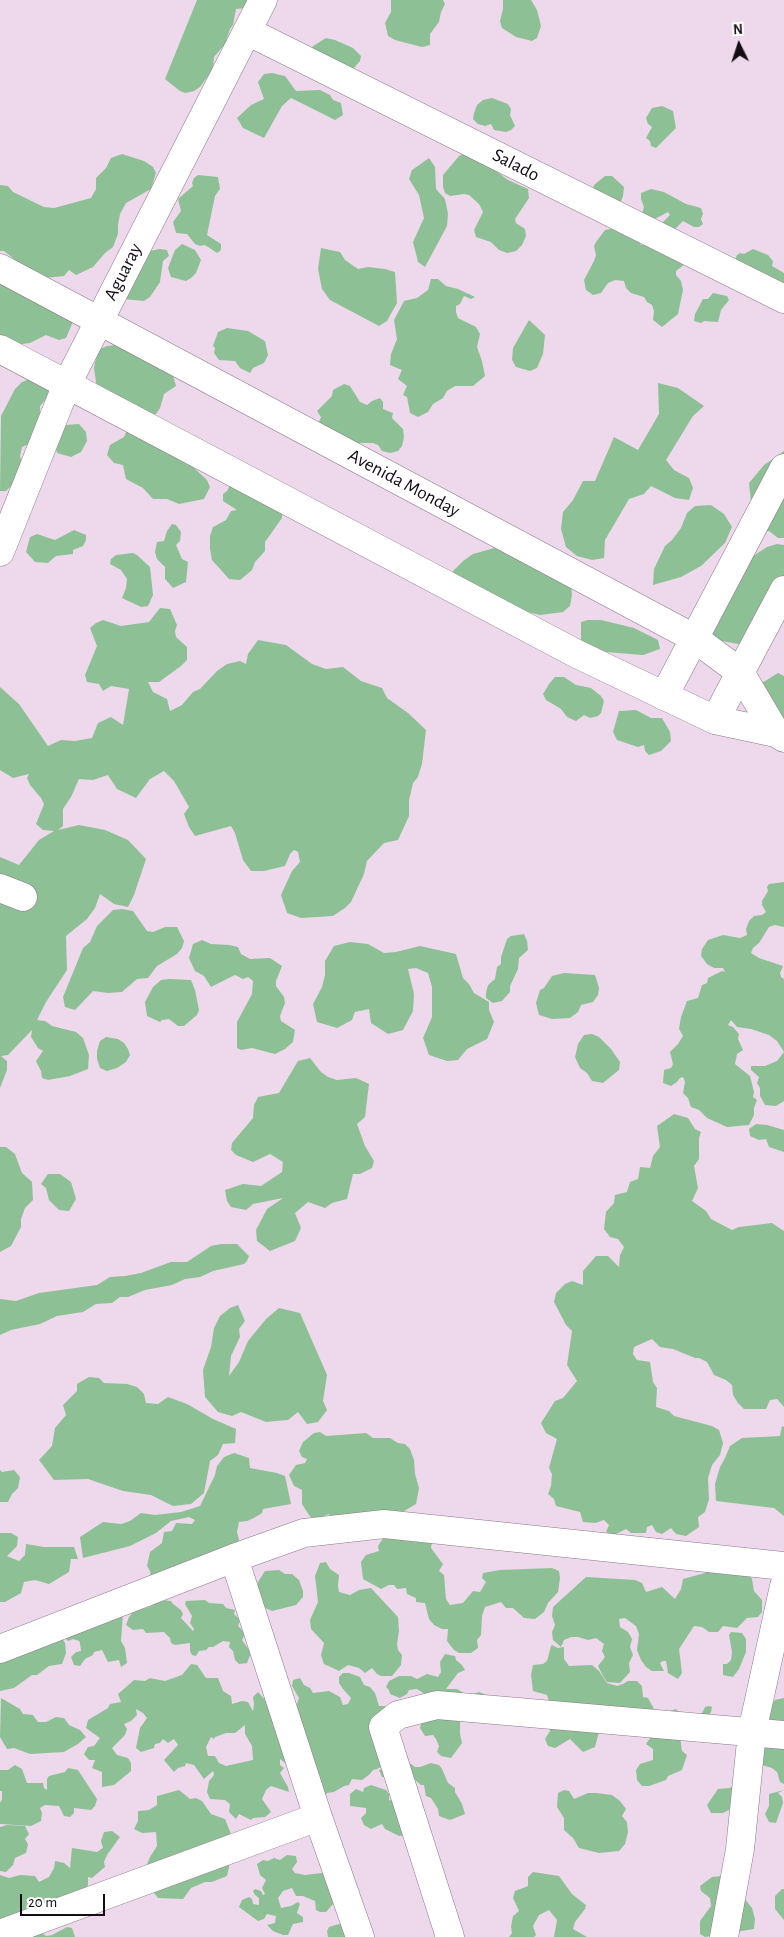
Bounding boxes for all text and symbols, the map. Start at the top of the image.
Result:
north arrow [714,20,764,70]
text: N [733,23,743,37]
street label: Salado [489,143,543,187]
street label: Aguaray [99,240,147,304]
street label: Avenida Monday [344,444,464,522]
scale bar [22,1884,108,1916]
text: 20 m [28,1895,57,1910]

